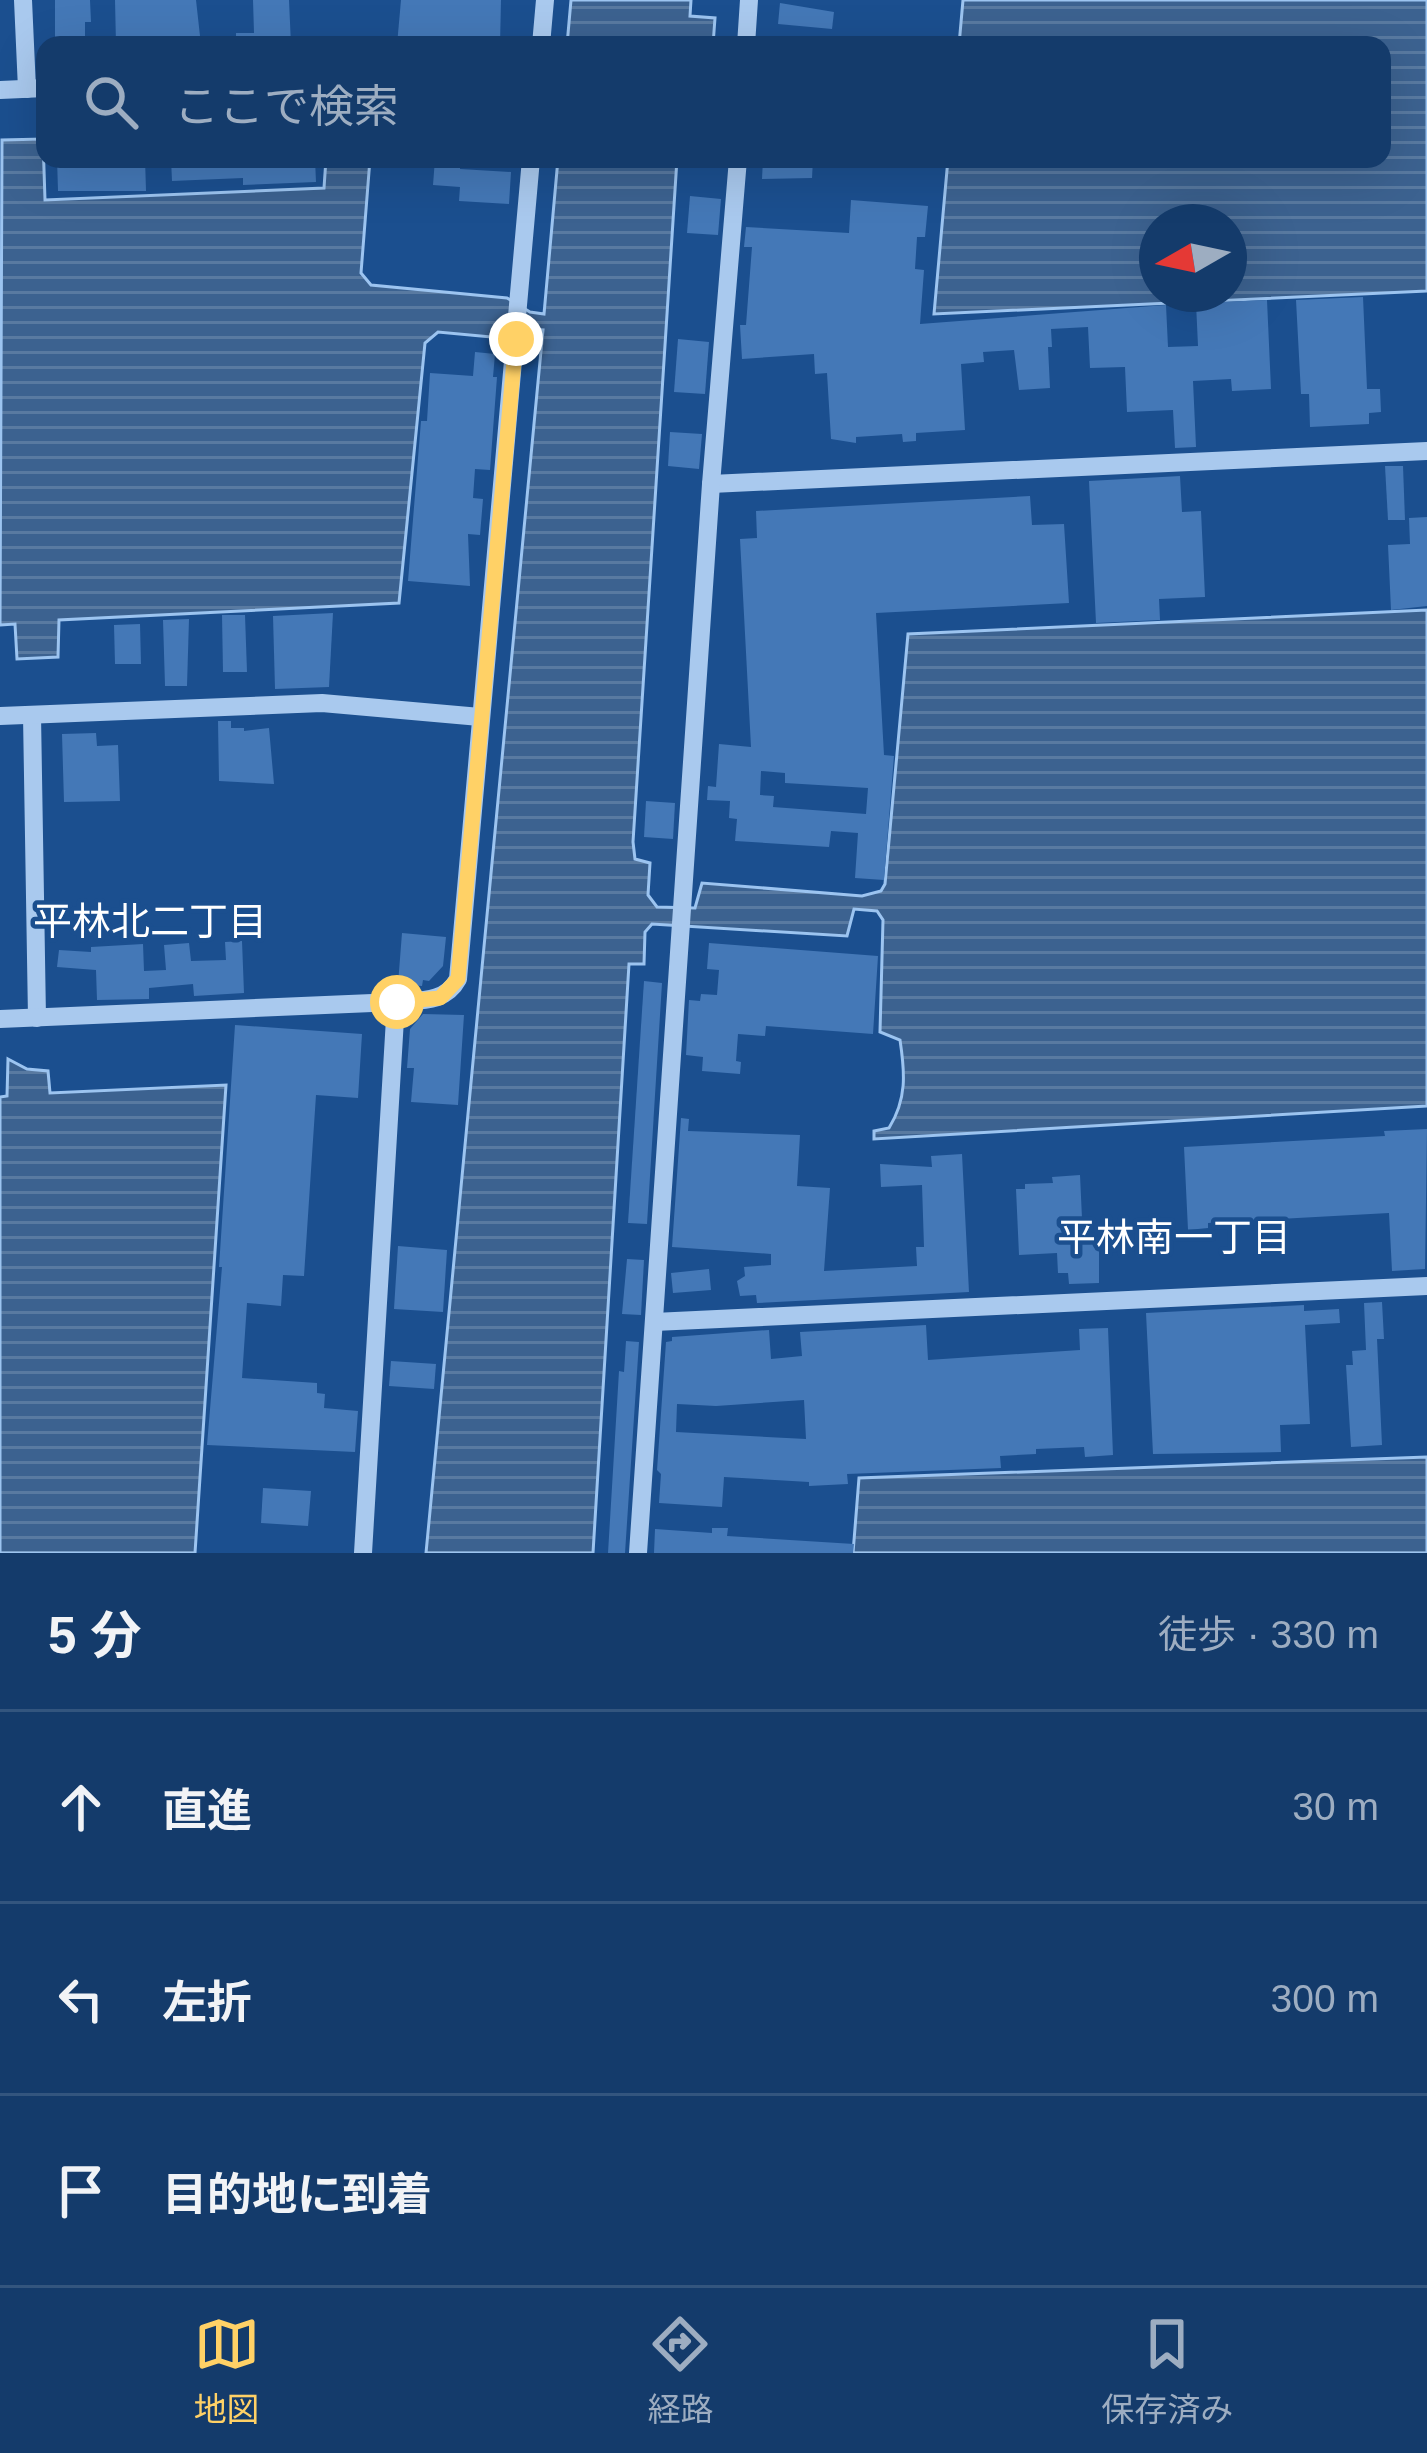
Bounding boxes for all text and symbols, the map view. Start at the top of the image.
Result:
search box [36,36,1391,168]
icon: search [78,69,144,135]
text: ここで検索 [174,81,399,132]
north arrow [1139,204,1247,312]
route end [489,312,543,366]
district label: 平林北二丁目 [33,900,267,943]
route start [370,975,424,1029]
district label: 平林南一丁目 [1057,1216,1291,1259]
text: 5 分 [48,1607,142,1664]
text: 徒歩 · 330 m [1158,1613,1379,1656]
icon: ahead [48,1774,114,1840]
text: 直進 [162,1785,252,1836]
text: 30 m [1292,1785,1379,1828]
icon: left [48,1966,114,2032]
text: 左折 [162,1977,252,2028]
text: 300 m [1271,1977,1379,2020]
icon: arrive [48,2158,114,2224]
text: 目的地に到着 [162,2169,432,2220]
tab: 地図 [194,2311,260,2431]
tab: 経路 [647,2311,713,2431]
tab: 保存済み [1101,2311,1233,2431]

